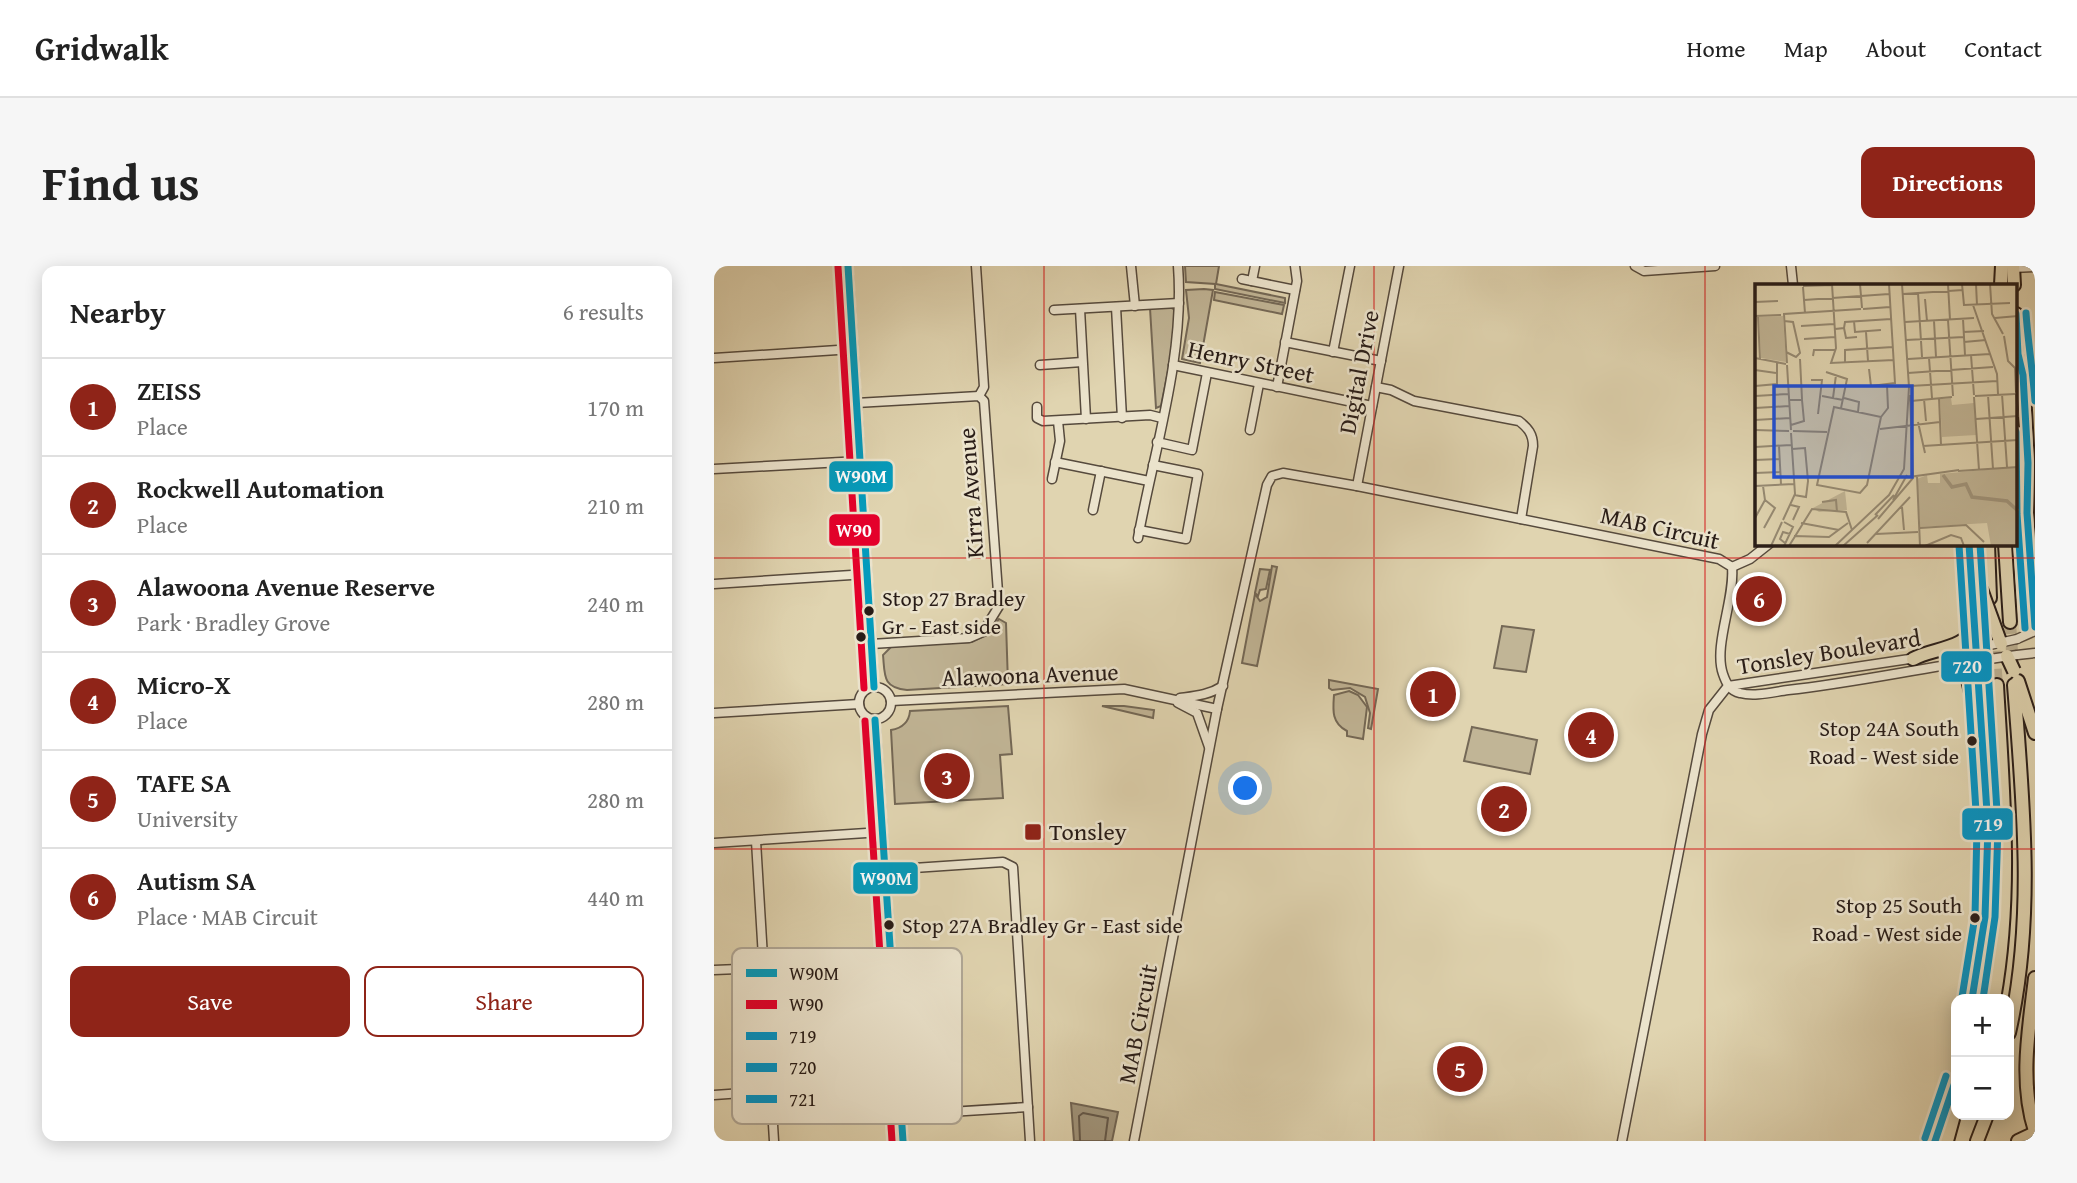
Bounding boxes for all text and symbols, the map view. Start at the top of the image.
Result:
text: Gridwalk [35,24,169,72]
text: Home [1687,31,1746,66]
text: Map [1784,31,1828,66]
text: About [1866,31,1926,66]
text: Contact [1964,31,2042,66]
text: Find us [42,146,200,218]
button: Directions [1861,147,2035,218]
inset map [1755,284,2018,546]
text: Nearby [70,290,166,334]
text: 6 results [563,295,644,328]
street label: Digital Drive [1329,307,1388,437]
street label: Henry Street [1185,331,1318,392]
text: ZEISS [137,371,201,410]
text: 1 [87,391,99,424]
text: 170 m [587,391,644,424]
text: Place [137,410,188,443]
street label: Kirra Avenue [948,427,993,560]
line badge: W90M [828,460,894,493]
text: W90M [835,462,887,490]
text: Rockwell Automation [137,469,384,508]
text: 2 [87,489,99,522]
text: 210 m [587,489,644,522]
street label: MAB Circuit [1597,497,1724,558]
text: Place [137,508,188,541]
line badge: W90 [828,513,881,547]
text: W90 [836,516,872,544]
text: Alawoona Avenue Reserve [137,567,435,606]
pin: 6 [1736,573,1782,625]
place label: Stop 27 Bradley Gr - East side [882,582,1025,642]
text: 3 [87,587,99,620]
text: 240 m [587,587,644,620]
marker: Stop 27 Bradley Gr - East side [862,604,876,618]
text: Park · Bradley Grove [137,606,330,639]
street label: Tonsley Boulevard [1735,620,1923,683]
unlabelled marker [854,630,868,644]
line badge: 720 [1940,650,1993,683]
text: 720 [1952,652,1982,680]
street label: Alawoona Avenue [941,654,1119,695]
text: Micro-X [137,665,231,704]
pin: 1 [1410,668,1456,720]
text: 4 [87,685,99,718]
text: 280 m [587,685,644,718]
text: Place [137,704,188,737]
pin: 4 [1568,709,1614,761]
place label: Stop 24A South Road - West side [1809,712,1960,772]
marker: Stop 24A South Road - West side [1965,734,1979,748]
pin: 3 [924,750,970,802]
text: TAFE SA [137,763,231,802]
your location [1228,771,1262,805]
text: 5 [87,783,99,816]
text: 280 m [587,783,644,816]
pin: 2 [1481,783,1527,835]
text: University [137,802,238,835]
line badge: 719 [1961,807,2014,841]
text: 719 [1973,810,2003,838]
place label: Tonsley [1049,814,1127,849]
marker: Tonsley [1023,822,1043,842]
text: Autism SA [137,861,256,900]
line badge: W90M [852,861,919,895]
text: W90M [860,864,912,892]
text: 6 [87,881,99,914]
text: 440 m [587,881,644,914]
place label: Stop 25 South Road - West side [1812,889,1963,949]
text: Place · MAB Circuit [137,900,318,933]
place label: Stop 27A Bradley Gr - East side [902,909,1183,941]
marker: Stop 25 South Road - West side [1968,911,1982,925]
marker: Stop 27A Bradley Gr - East side [882,918,896,932]
legend [732,948,962,1124]
text: W90M [789,959,839,987]
street label: MAB Circuit [1109,961,1166,1087]
button: Save [70,966,350,1037]
button: Share [364,966,644,1037]
text: W90 [789,990,823,1018]
map controls [1951,994,2014,1120]
button: + [1951,994,2014,1057]
text: 719 [789,1022,816,1050]
pin: 5 [1437,1043,1483,1095]
text: 720 [789,1053,816,1081]
button: − [1951,1057,2014,1120]
text: 721 [789,1085,816,1113]

